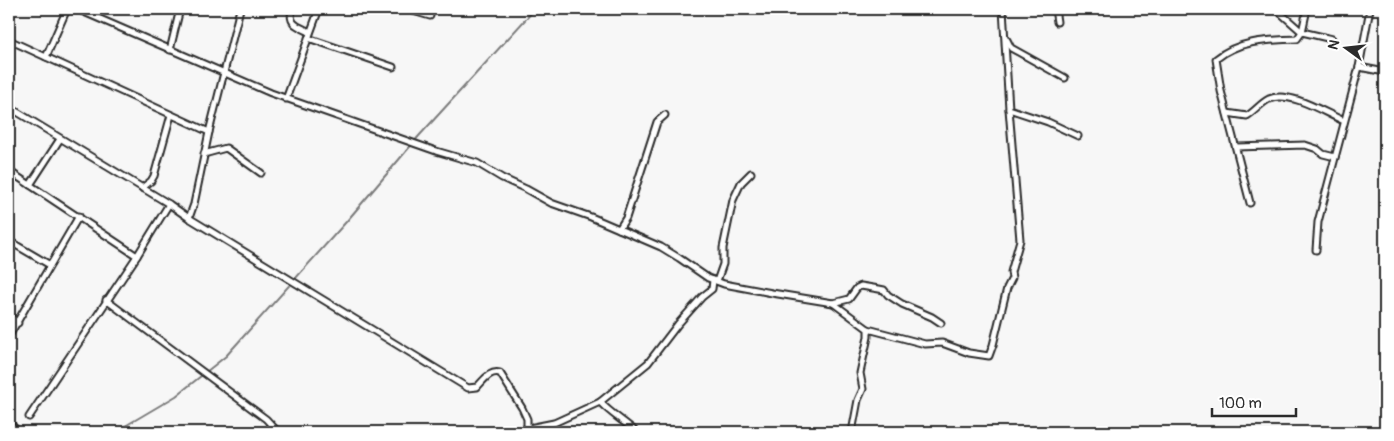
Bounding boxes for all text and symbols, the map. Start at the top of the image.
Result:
north arrow [1322,22,1372,72]
text: N [1324,38,1343,52]
scale bar [1212,386,1295,418]
text: 100 m [1219,394,1262,413]

